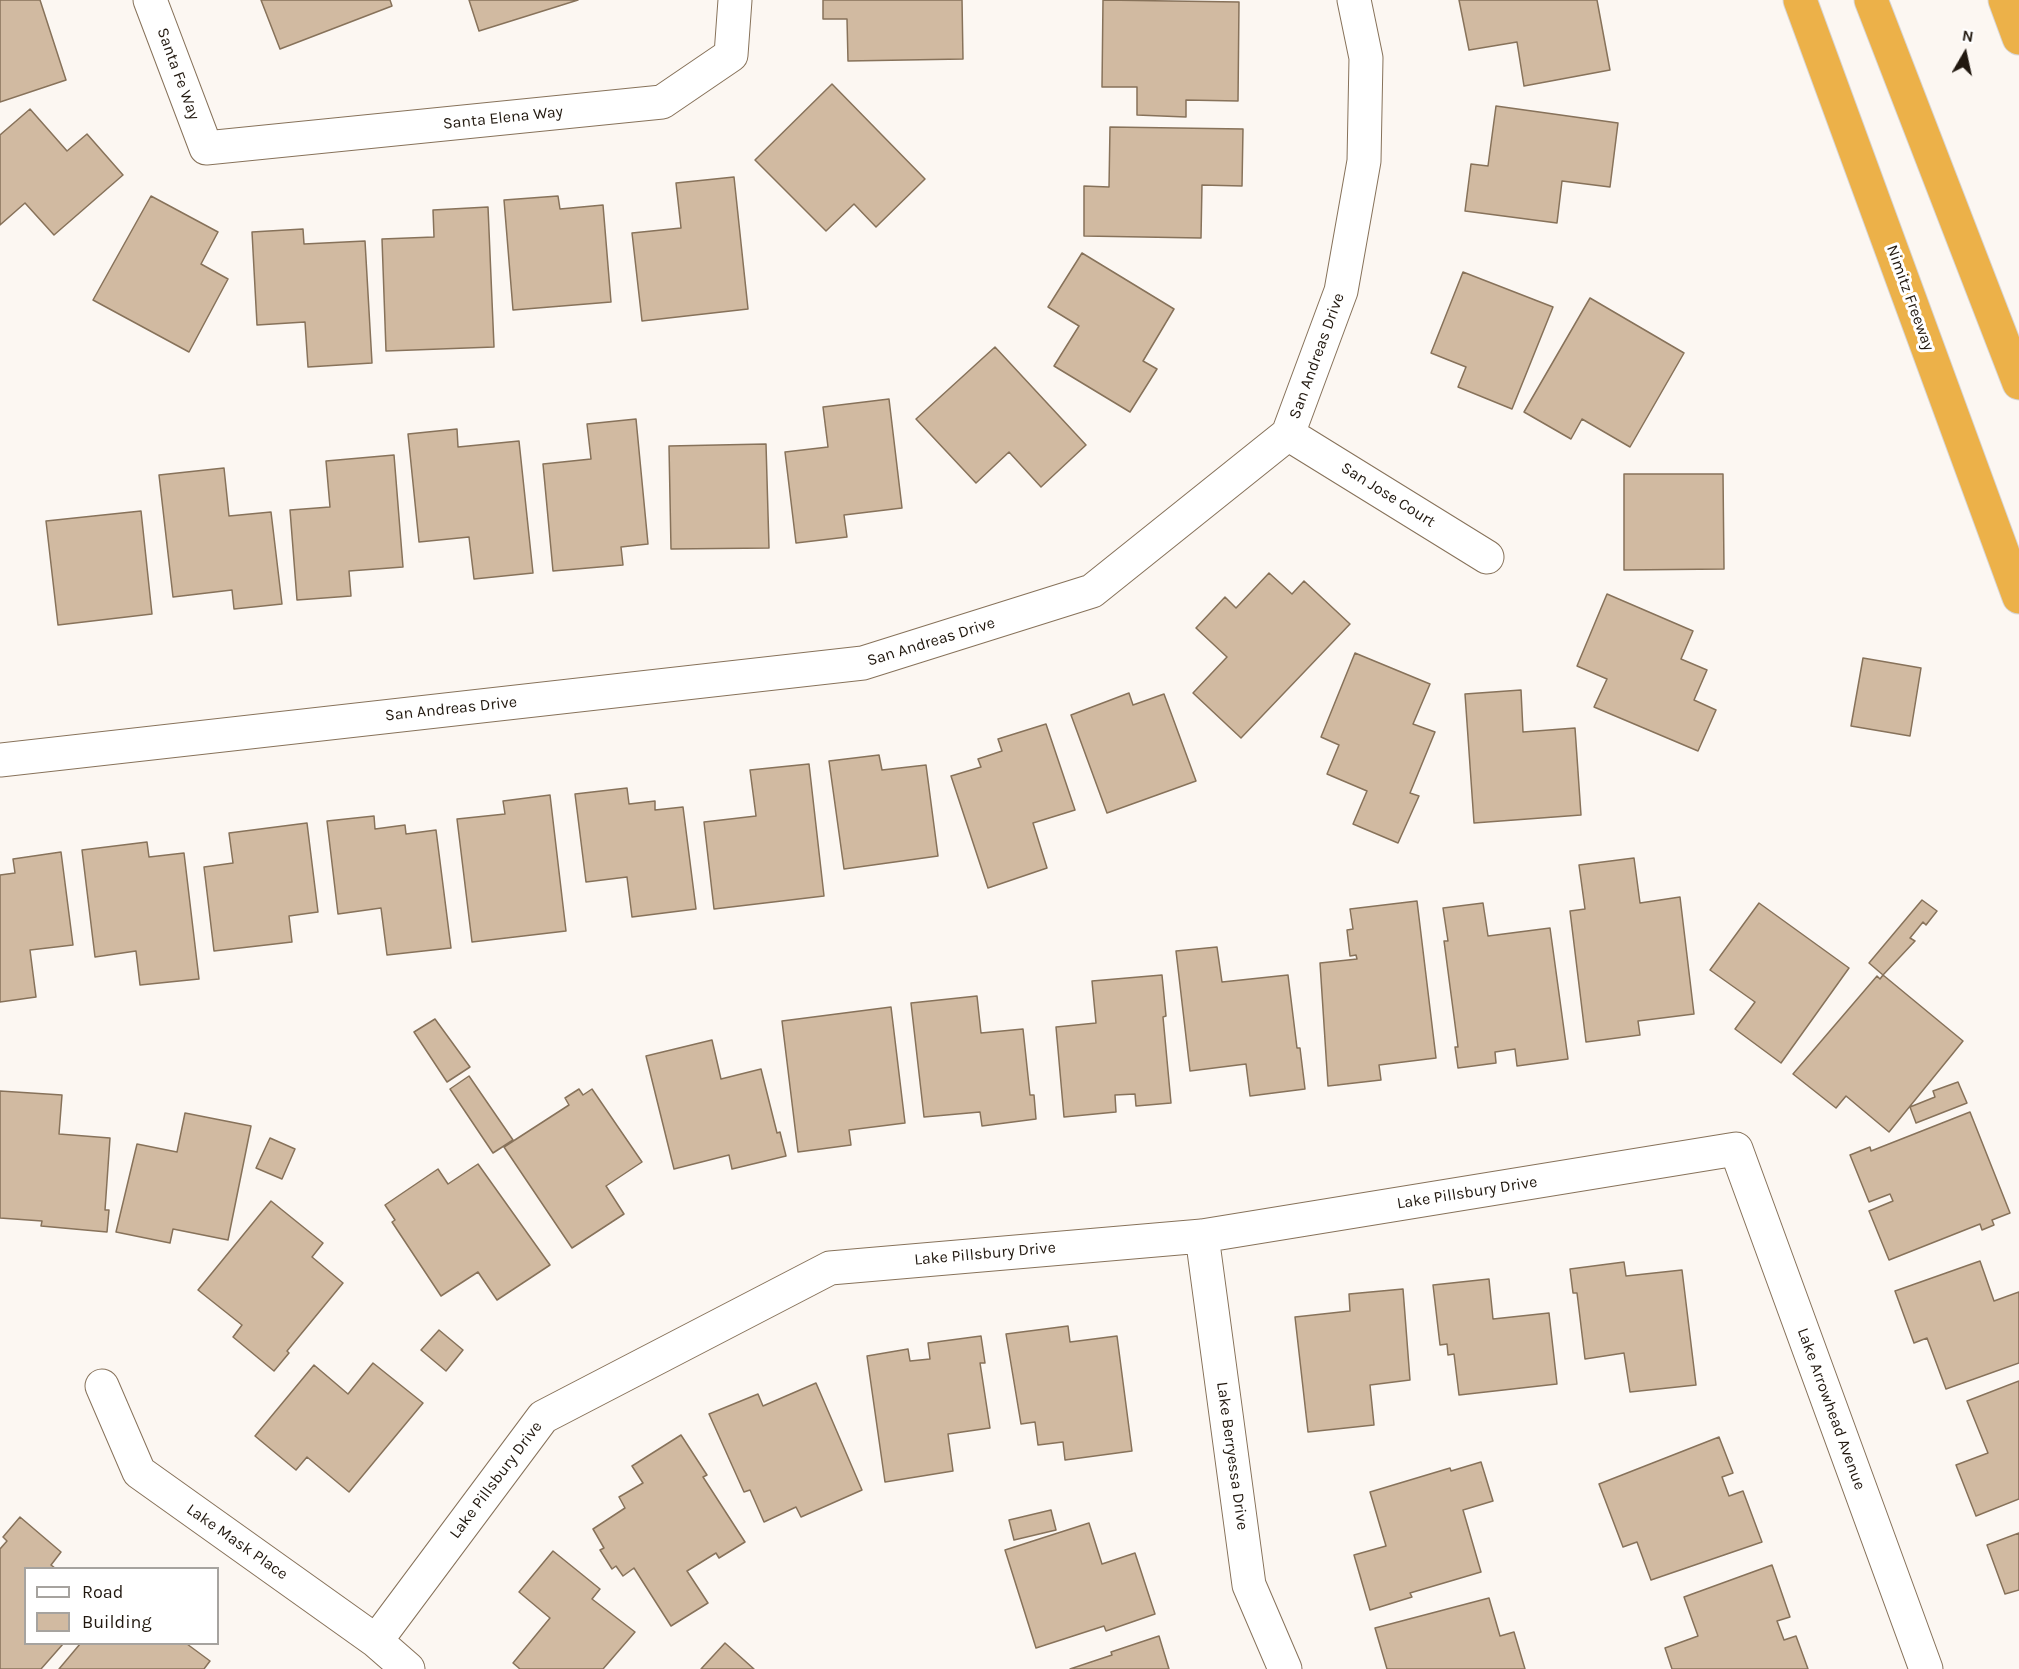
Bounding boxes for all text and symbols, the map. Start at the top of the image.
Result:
north arrow [1935,24,1995,84]
street label: Santa Fe Way [152,25,204,123]
text: N [1961,25,1975,46]
street label: Santa Elena Way [442,102,564,134]
street label: Nimitz Freeway [1882,242,1938,354]
street label: San Andreas Drive [1285,290,1349,422]
street label: San Jose Court [1337,458,1439,532]
street label: San Andreas Drive [865,613,997,671]
street label: San Andreas Drive [384,693,518,725]
street label: Lake Pillsbury Drive [1395,1172,1539,1214]
street label: Lake Pillsbury Drive [913,1238,1057,1270]
street label: Lake Arrowhead Avenue [1793,1325,1869,1493]
street label: Lake Berryessa Drive [1212,1381,1252,1531]
street label: Lake Pillsbury Drive [446,1418,546,1542]
street label: Lake Mask Place [183,1500,291,1584]
legend [24,1567,219,1645]
text: Road [82,1581,123,1603]
text: Building [82,1611,152,1633]

